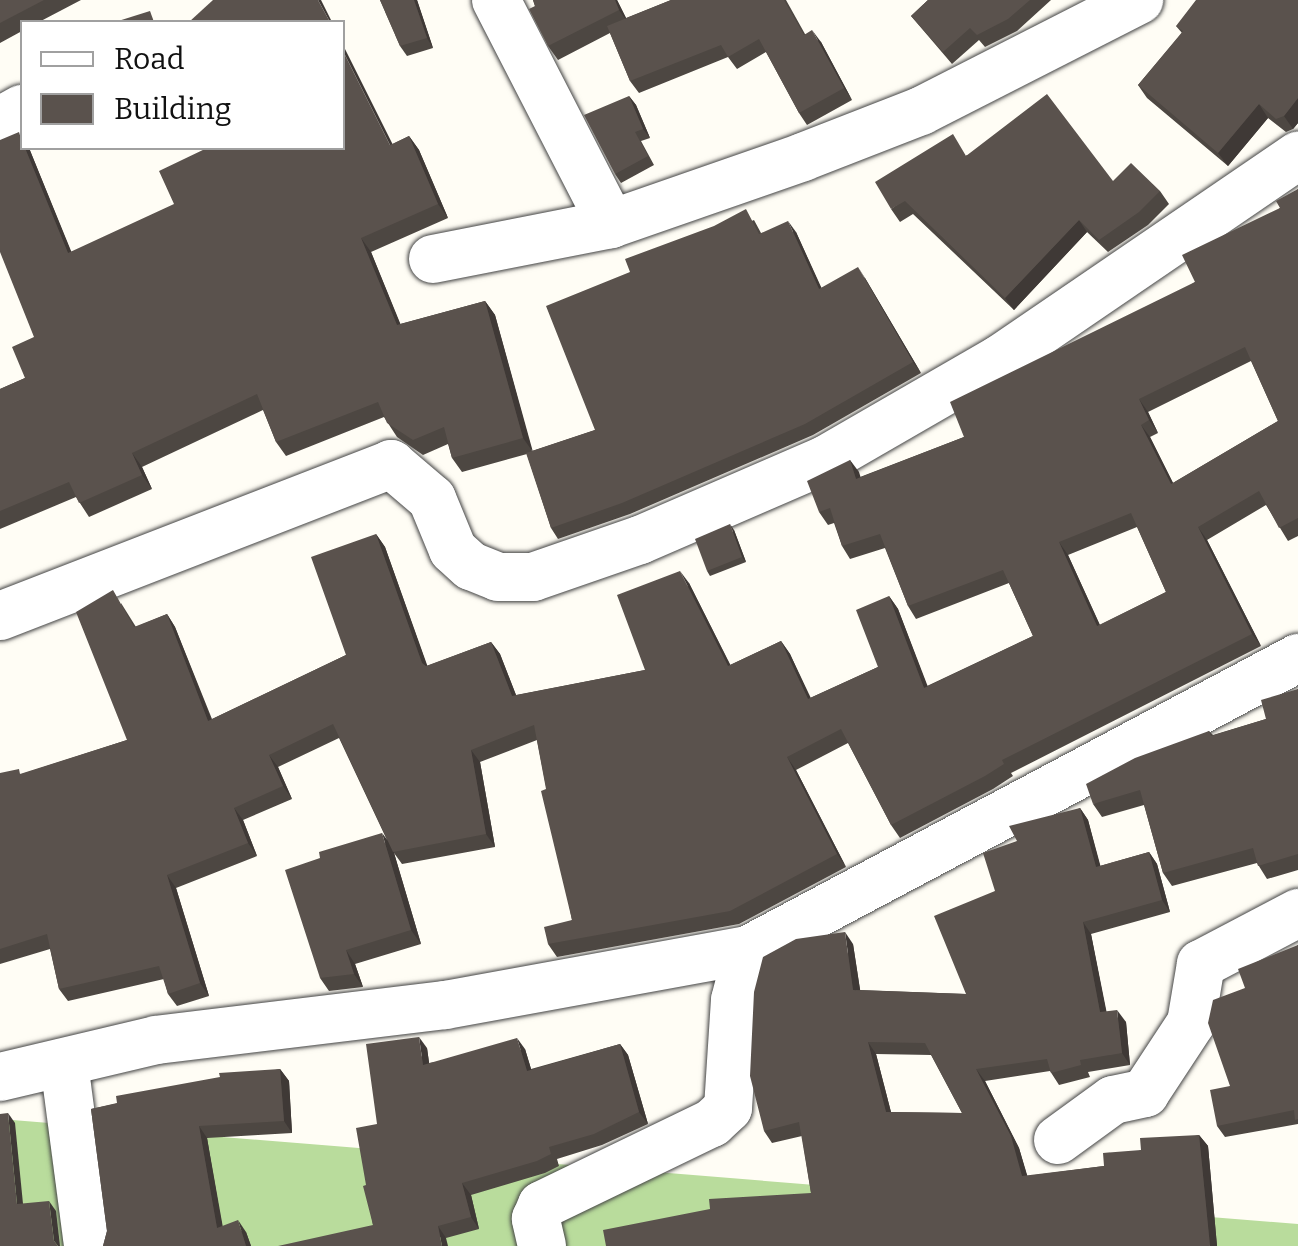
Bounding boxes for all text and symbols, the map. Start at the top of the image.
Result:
legend [20,20,345,150]
text: Road [114,41,185,77]
text: Building [114,91,232,127]

